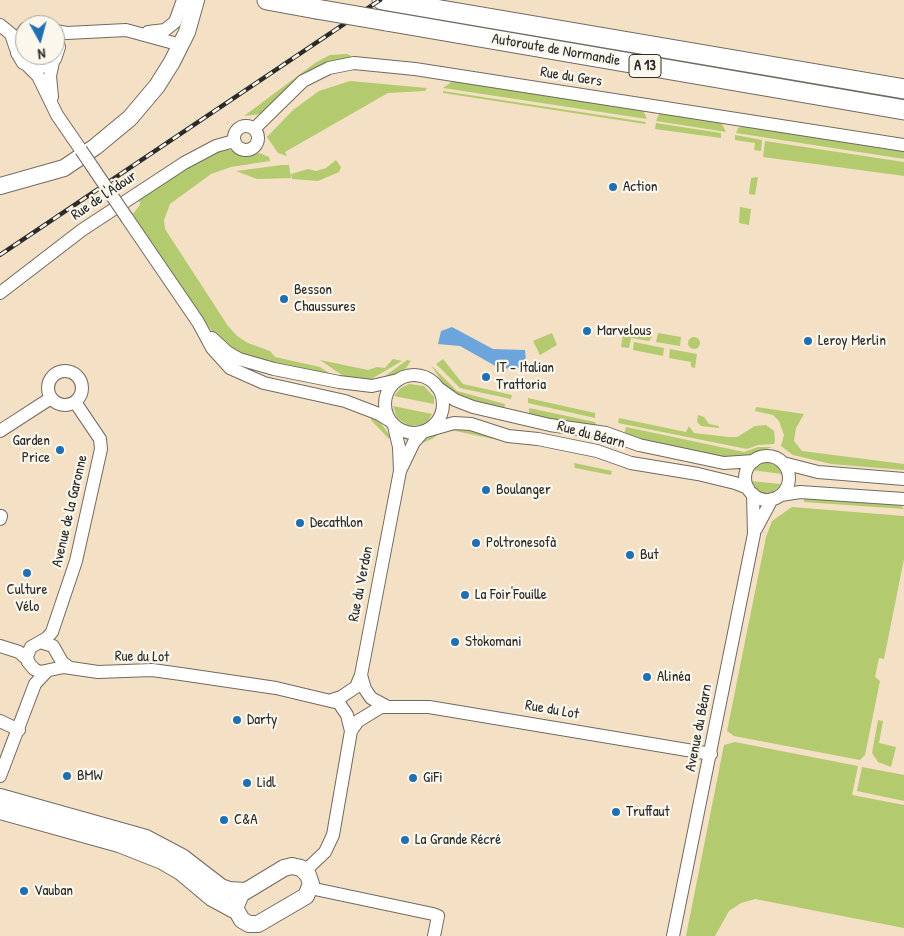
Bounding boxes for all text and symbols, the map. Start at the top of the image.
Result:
north arrow [15,15,65,65]
street label: Autoroute de Normandie [490,30,622,70]
text: N [37,45,47,64]
road number: A 13 [629,54,661,78]
street label: Rue du Gers [539,63,603,91]
street label: Rue de l'Adour [68,168,140,224]
place label: Action [623,178,657,196]
marker: Action [607,181,619,193]
place label: Besson Chaussures [294,281,355,316]
marker: Besson Chaussures [278,293,290,305]
place label: Marvelous [597,322,651,340]
marker: Marvelous [581,325,593,337]
place label: Leroy Merlin [818,332,886,350]
marker: Leroy Merlin [802,335,814,347]
place label: IT - Italian Trattoria [496,359,554,394]
marker: IT - Italian Trattoria [480,371,492,383]
street label: Rue du Béarn [555,417,627,453]
place label: Garden Price [13,432,50,467]
marker: Garden Price [54,444,66,456]
street label: Avenue de la Garonne [48,453,92,569]
place label: Boulanger [496,481,551,499]
marker: Boulanger [480,484,492,496]
place label: Decathlon [310,514,363,532]
marker: Decathlon [294,517,306,529]
place label: Poltronesofà [486,534,556,552]
marker: Poltronesofà [470,537,482,549]
street label: Rue du Verdon [345,545,377,623]
place label: But [640,546,659,564]
marker: But [624,549,636,561]
marker: Culture Vélo [21,567,33,579]
place label: Culture Vélo [6,581,48,616]
place label: La Foir'Fouille [475,586,547,604]
marker: La Foir'Fouille [459,589,471,601]
place label: Stokomani [465,633,522,651]
marker: Stokomani [449,636,461,648]
street label: Rue du Lot [115,648,169,666]
place label: Alinéa [657,668,690,686]
marker: Alinéa [641,671,653,683]
street label: Avenue du Béarn [682,683,716,773]
street label: Rue du Lot [524,696,580,724]
place label: Darty [247,711,277,729]
marker: Darty [231,714,243,726]
place label: BMW [77,767,103,785]
place label: GiFi [423,769,443,787]
marker: BMW [61,770,73,782]
marker: GiFi [407,772,419,784]
place label: Lidl [257,774,276,792]
marker: Lidl [241,777,253,789]
place label: Truffaut [626,803,670,821]
marker: Truffaut [610,806,622,818]
place label: C&A [234,811,257,829]
marker: C&A [218,814,230,826]
place label: La Grande Récré [415,831,501,849]
marker: La Grande Récré [399,834,411,846]
place label: Vauban [34,882,73,900]
marker: Vauban [18,885,30,897]

